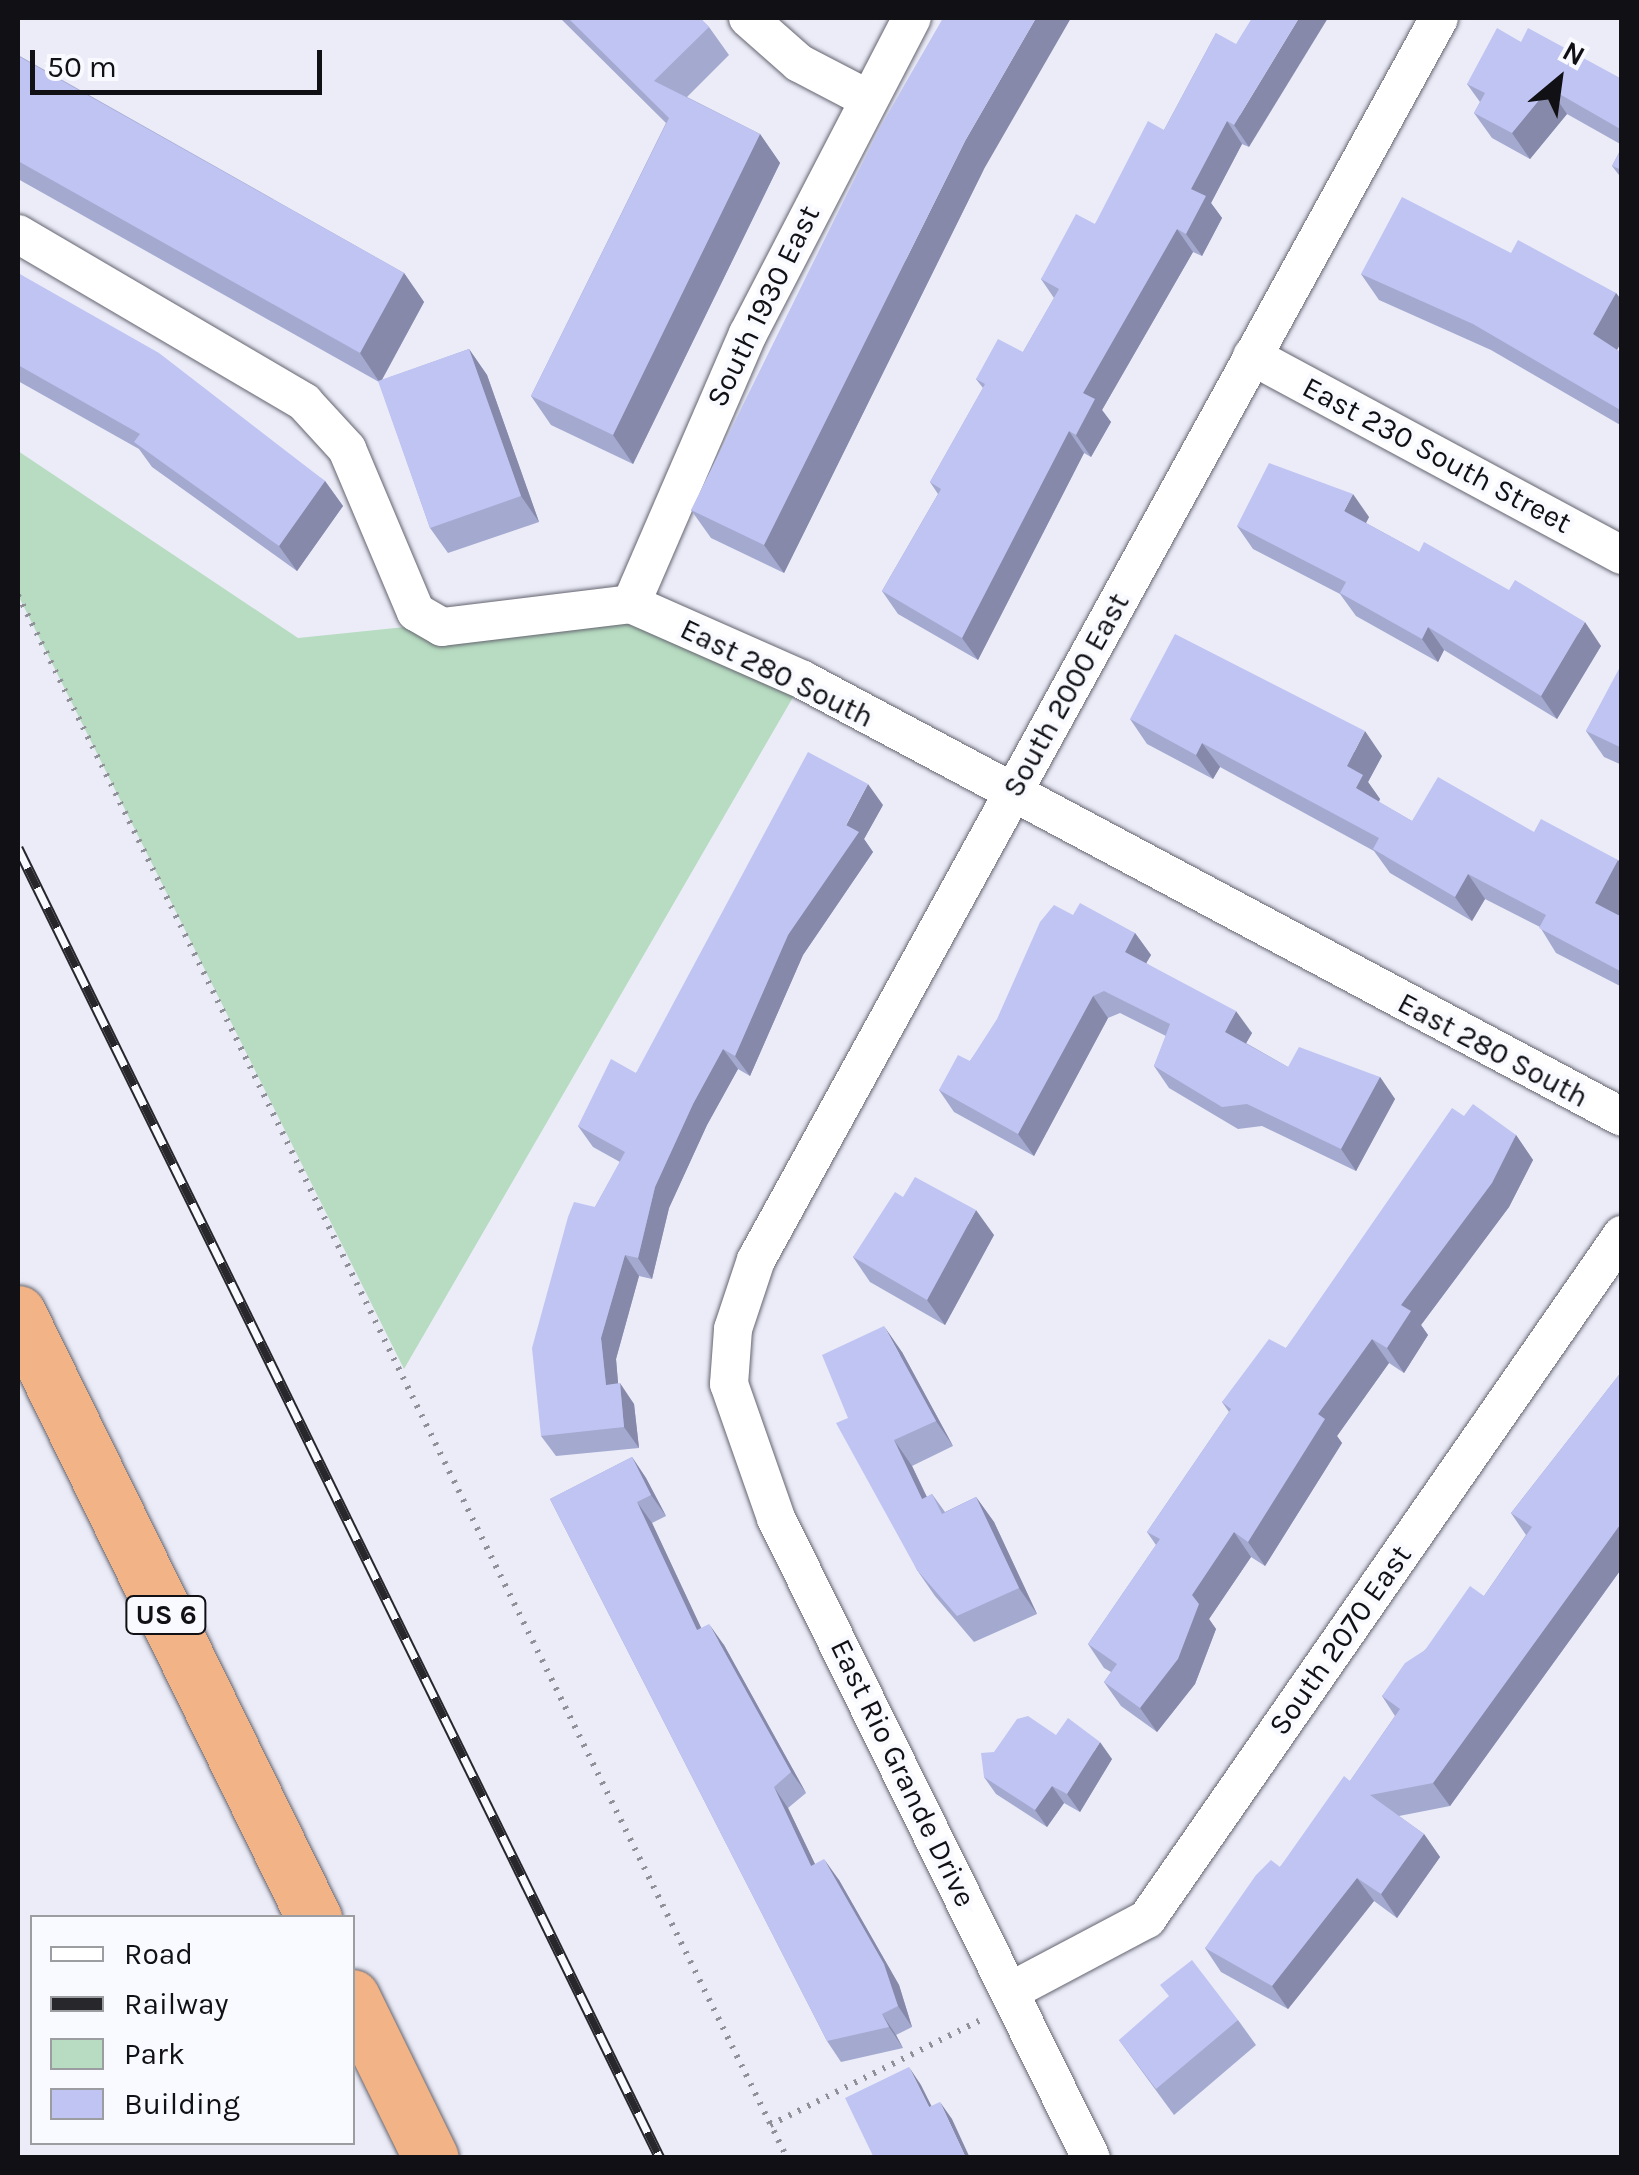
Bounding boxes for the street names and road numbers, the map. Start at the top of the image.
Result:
street label: South 1930 East [699,199,827,413]
street label: East 230 South Street [1296,369,1578,541]
street label: South 2000 East [995,587,1137,803]
street label: East 280 South [675,611,879,735]
street label: East 280 South [1392,985,1594,1115]
street label: South 2070 East [1261,1538,1419,1742]
road number: US 6 [124,1592,208,1638]
street label: East Rio Grande Drive [822,1633,984,1913]

